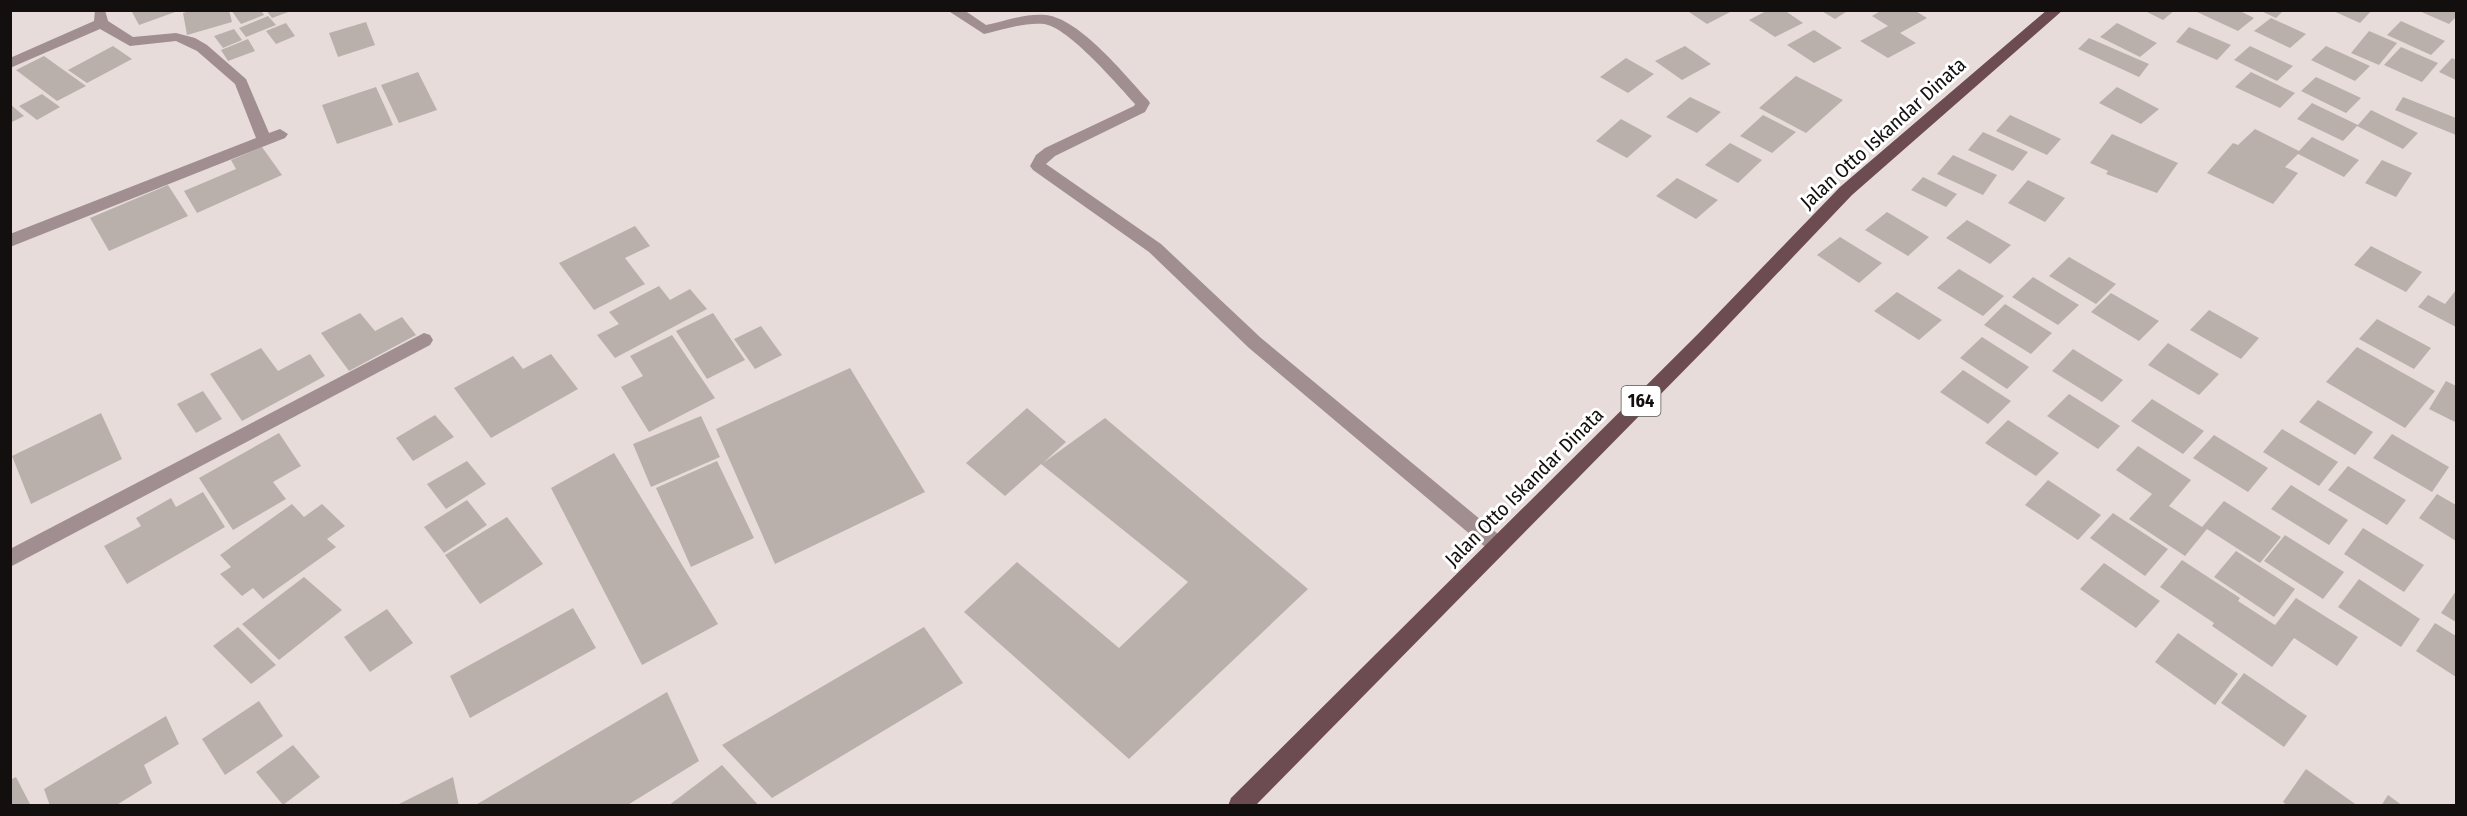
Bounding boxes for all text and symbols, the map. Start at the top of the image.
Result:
street label: Jalan Otto Iskandar Dinata [1795,52,1971,214]
road number: 164 [1622,386,1660,416]
street label: Jalan Otto Iskandar Dinata [1440,403,1608,571]

